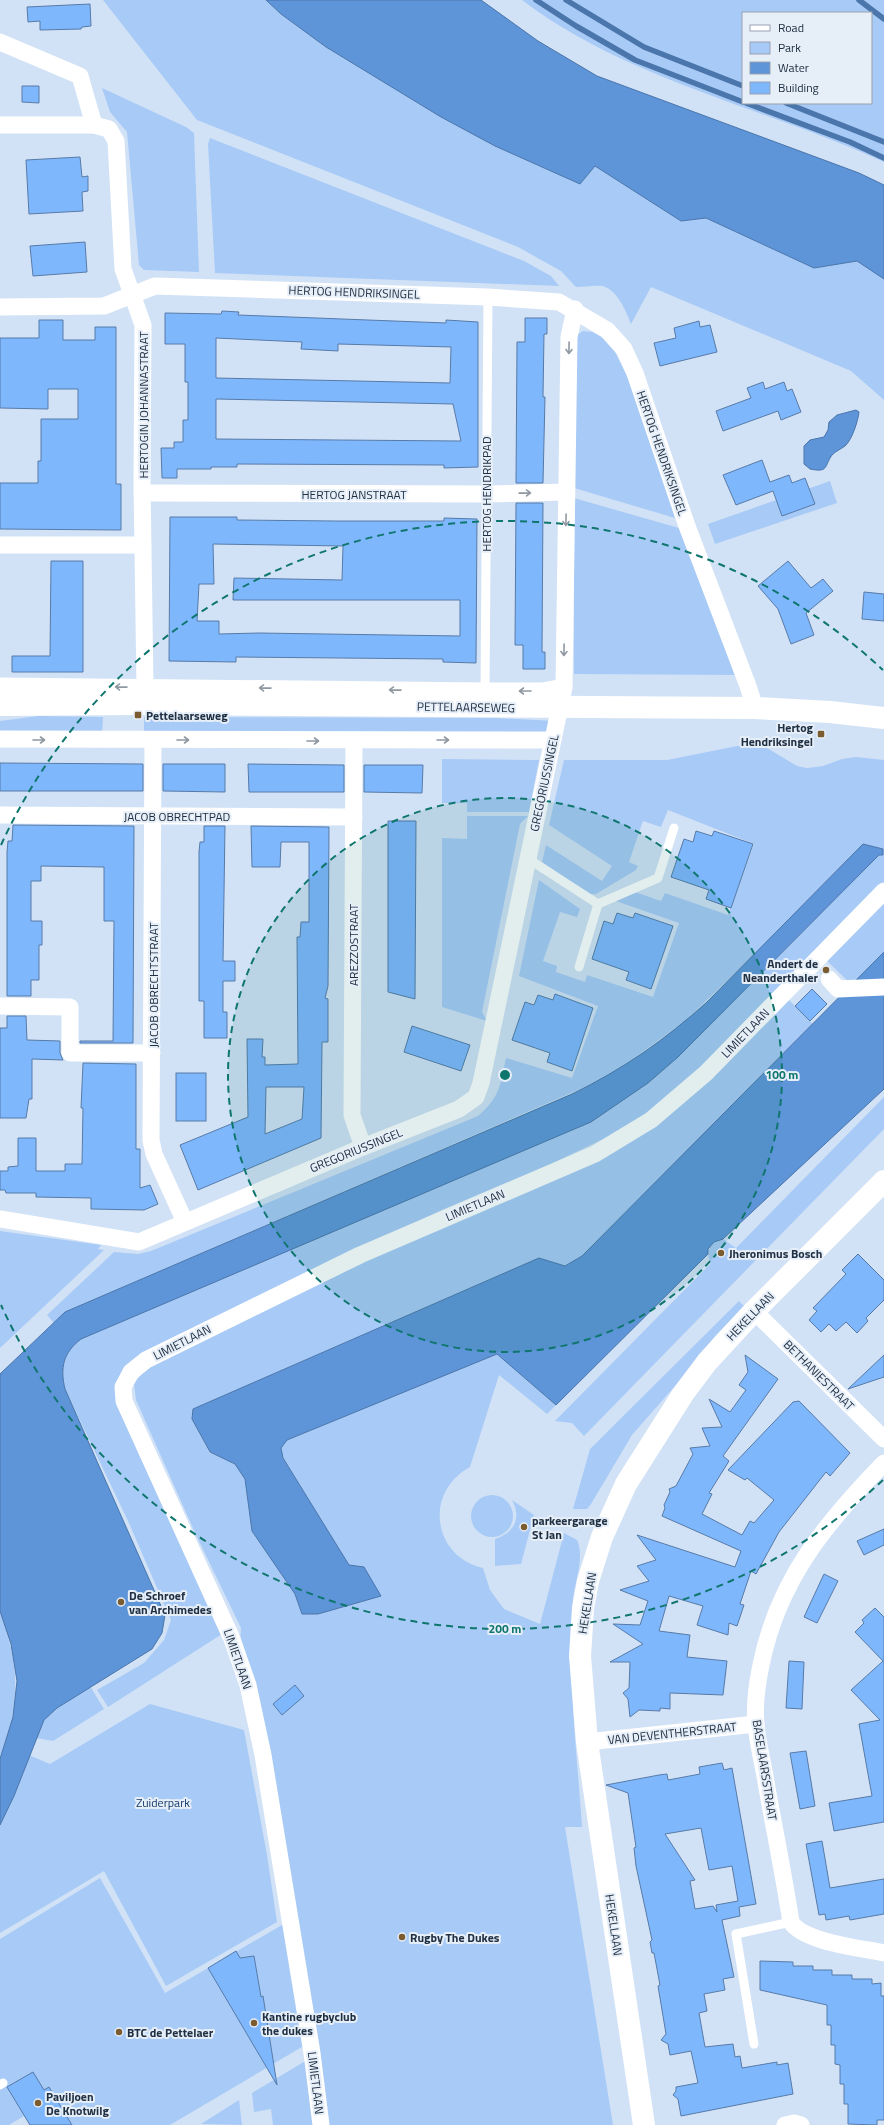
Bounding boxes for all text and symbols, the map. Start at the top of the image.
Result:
legend [742,12,872,104]
text: Road [778,18,804,37]
text: Park [778,38,801,57]
text: Water [778,58,809,77]
text: Building [778,78,819,97]
street label: HERTOG HENDRIKSINGEL [288,280,420,304]
street label: HERTOGIN JOHANNASTRAAT [134,331,153,479]
one-way arrow [565,341,573,354]
street label: HERTOG HENDRIKSINGEL [632,388,692,518]
street label: HERTOG HENDRIKPAD [477,436,496,552]
street label: HERTOG JANSTRAAT [302,485,407,504]
one-way arrow [518,489,531,497]
one-way arrow [562,513,569,526]
one-way arrow [560,643,568,656]
one-way arrow [115,683,128,691]
one-way arrow [259,684,272,692]
one-way arrow [389,686,402,694]
one-way arrow [519,687,532,695]
street label: PETTELAARSEWEG [417,697,515,717]
place label: Pettelaarseweg [146,706,228,725]
marker: Pettelaarseweg [133,710,143,720]
place label: Hertog Hendriksingel [741,718,814,751]
marker: Hertog Hendriksingel [816,729,826,739]
street label: GREGORIUSSINGEL [524,733,564,833]
one-way arrow [32,736,45,744]
one-way arrow [176,736,189,744]
one-way arrow [436,736,449,744]
one-way arrow [306,737,319,745]
street label: JACOB OBRECHTPAD [124,807,231,826]
street label: AREZZOSTRAAT [344,903,363,986]
street label: JACOB OBRECHTSTRAAT [144,922,163,1048]
place label: Andert de Neanderthaler [743,954,819,987]
marker: Andert de Neanderthaler [821,965,831,975]
street label: LIMIETLAAN [716,1004,774,1062]
text: 100 m [766,1065,798,1084]
centre of rings [498,1068,512,1082]
street label: GREGORIUSSINGEL [307,1123,405,1177]
street label: LIMIETLAAN [442,1184,508,1226]
place label: Jheronimus Bosch [729,1244,822,1263]
marker: Jheronimus Bosch [716,1248,726,1258]
street label: HEKELLAAN [722,1287,778,1345]
street label: LIMIETLAAN [150,1319,214,1365]
street label: BETHANIESTRAAT [779,1335,859,1415]
place label: parkeergarage St Jan [532,1511,608,1544]
marker: parkeergarage St Jan [519,1522,529,1532]
street label: HEKELLAAN [573,1571,601,1635]
place label: De Schroef van Archimedes [129,1586,212,1619]
marker: De Schroef van Archimedes [116,1597,126,1607]
text: 200 m [489,1619,521,1638]
street label: LIMIETLAAN [219,1626,257,1692]
street label: VAN DEVENTHERSTRAAT [607,1717,738,1749]
street label: BASELAARSSTRAAT [748,1718,782,1822]
park label: Zuiderpark [136,1793,190,1812]
street label: HEKELLAAN [600,1893,628,1957]
place label: Rugby The Dukes [410,1928,500,1947]
marker: Rugby The Dukes [397,1932,407,1942]
place label: Kantine rugbyclub the dukes [262,2007,357,2040]
marker: Kantine rugbyclub the dukes [249,2018,259,2028]
place label: BTC de Pettelaer [127,2023,214,2042]
marker: BTC de Pettelaer [114,2027,124,2037]
street label: LIMIETLAAN [303,2051,329,2115]
place label: Paviljoen De Knotwilg [46,2087,109,2120]
marker: Paviljoen De Knotwilg [33,2098,43,2108]

